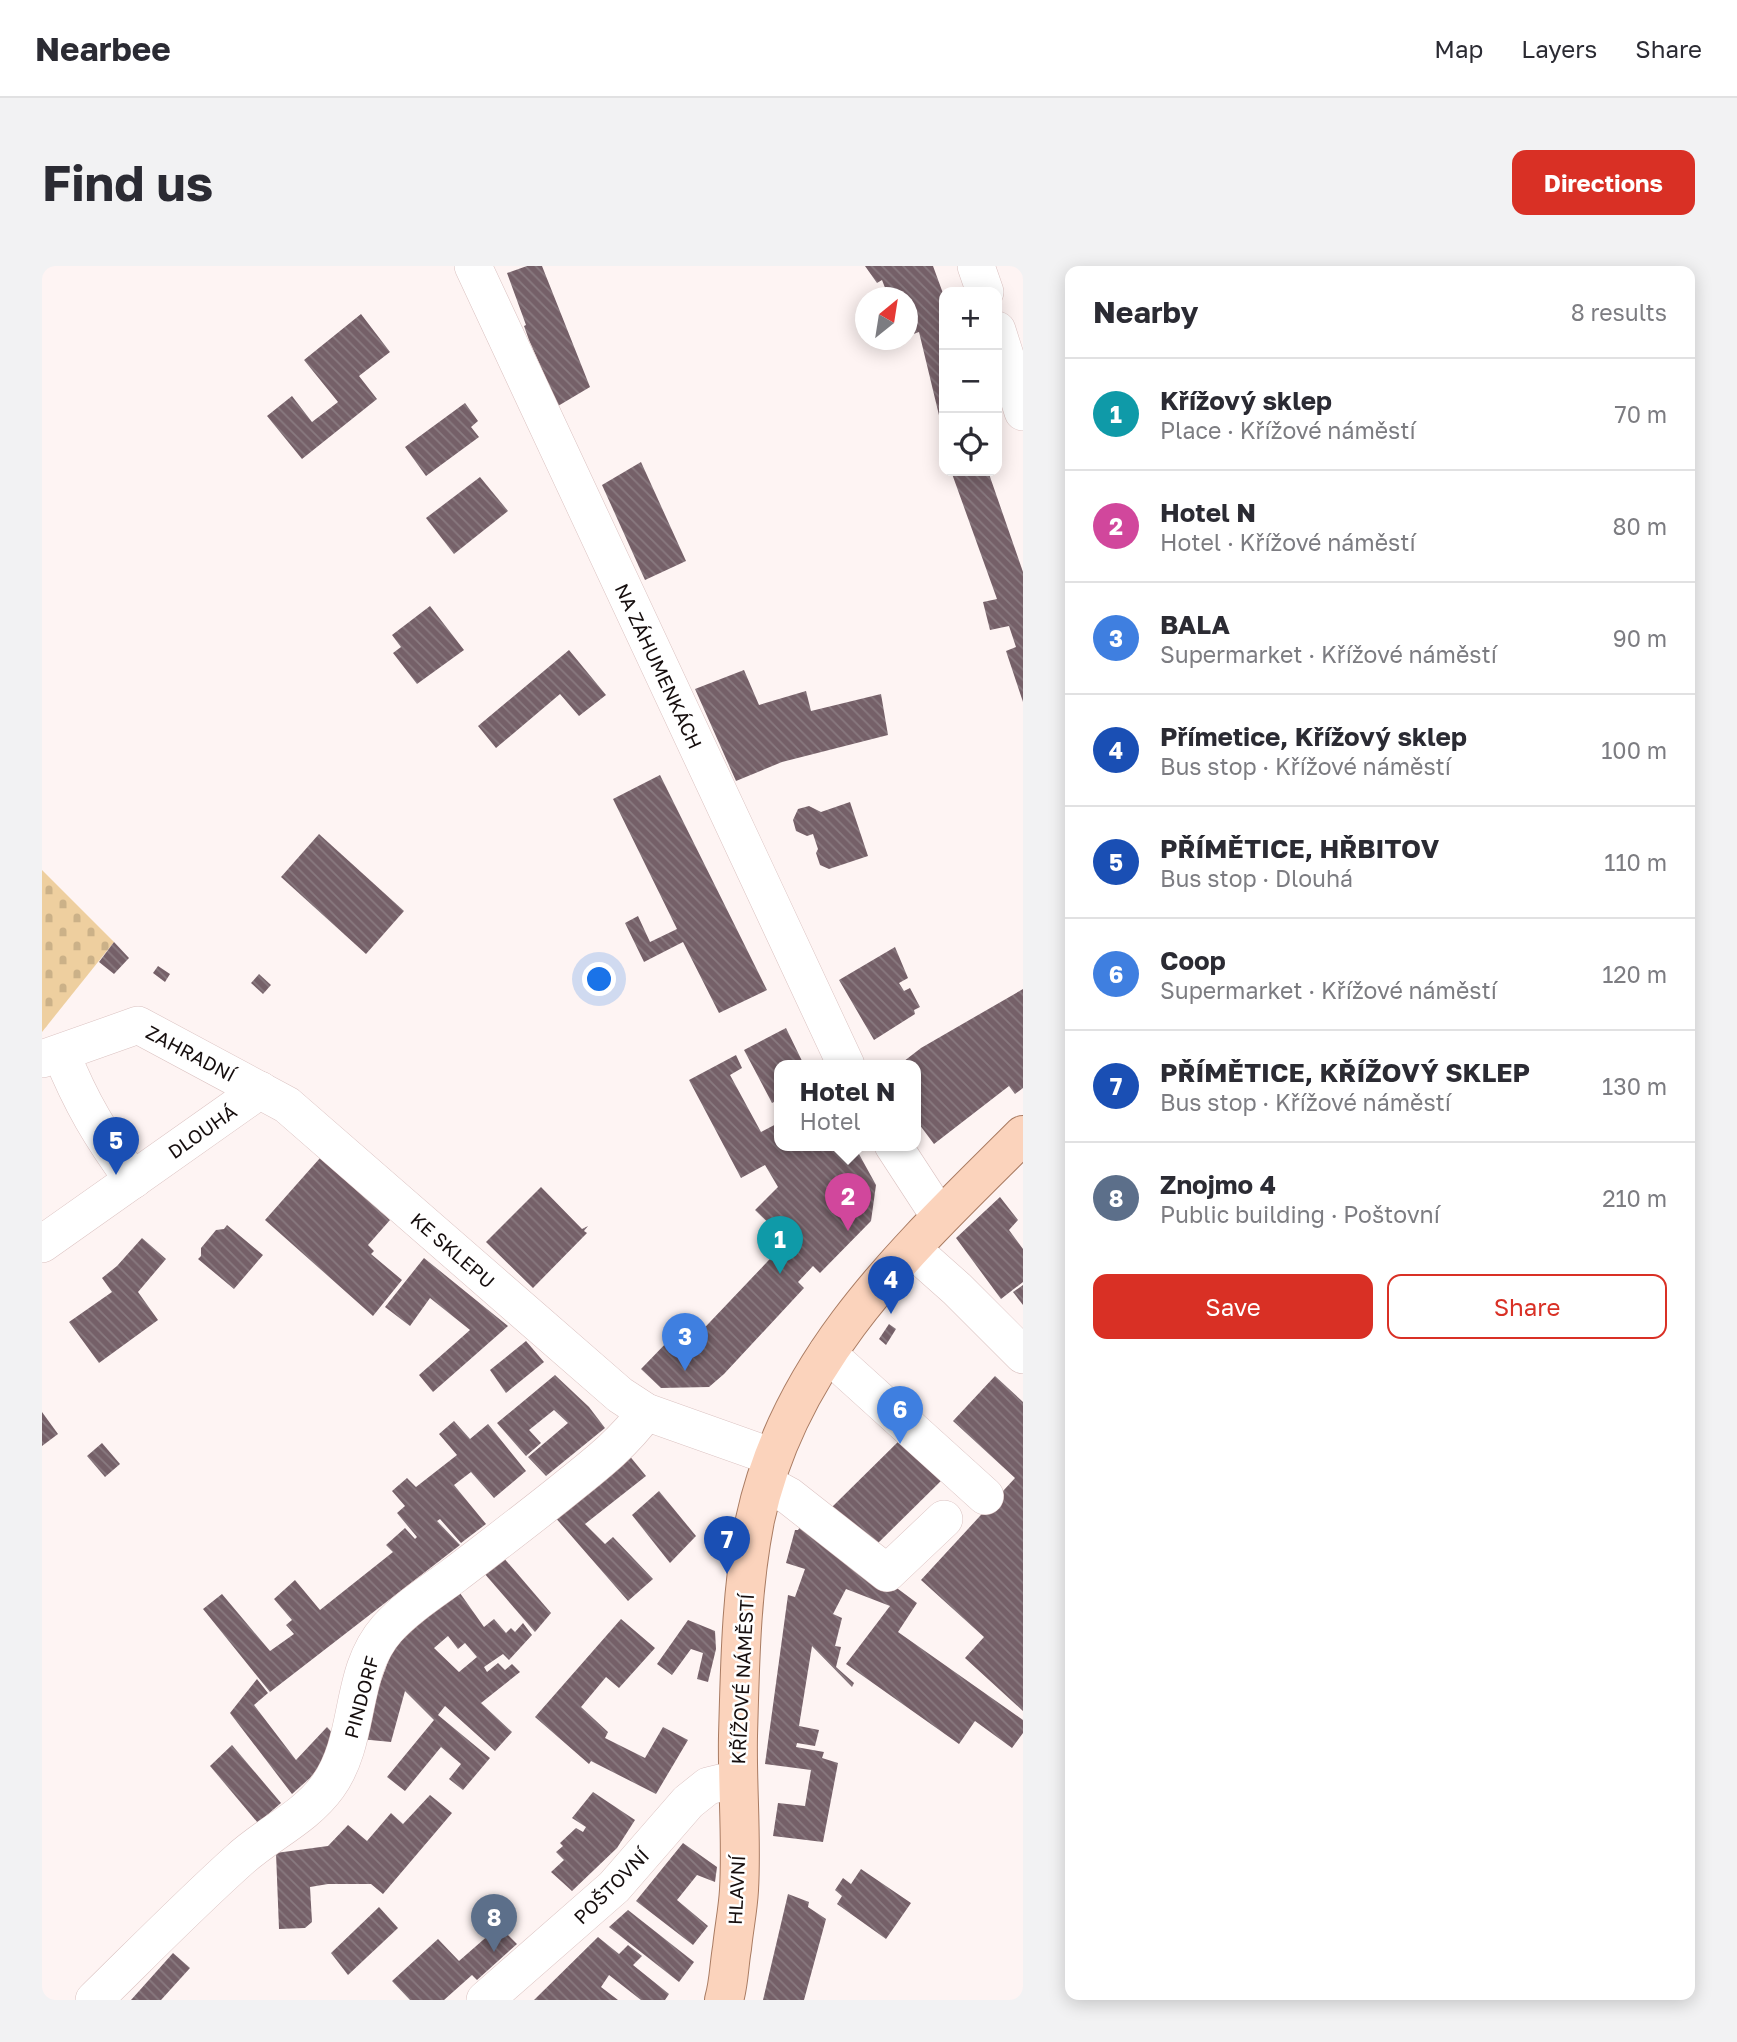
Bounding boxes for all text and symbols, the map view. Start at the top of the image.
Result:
text: Nearbee [35,29,171,68]
text: Map [1434,34,1483,63]
text: Layers [1521,34,1597,63]
text: Share [1635,34,1702,63]
button: Directions [1512,150,1695,215]
text: Find us [42,153,213,212]
north arrow [855,287,918,350]
map controls [939,287,1002,476]
button: + [939,287,1002,350]
text: Nearby [1093,294,1198,330]
text: 8 results [1571,298,1667,326]
button: − [939,350,1002,413]
text: Křížový sklep [1160,385,1332,416]
text: 1 [1110,400,1122,428]
text: 70 m [1614,400,1667,428]
button: locate [939,413,1002,476]
text: Place · Křížové náměstí [1160,416,1416,444]
text: Hotel N [1160,497,1256,528]
text: 2 [1109,512,1123,540]
text: 80 m [1613,512,1667,540]
text: Hotel · Křížové náměstí [1160,528,1416,556]
street label: NA ZÁHUMENKÁCH [611,580,707,752]
text: BALA [1160,609,1230,640]
text: 3 [1109,624,1123,652]
text: 90 m [1613,624,1667,652]
text: Supermarket · Křížové náměstí [1160,640,1497,668]
text: Přímetice, Křížový sklep [1160,721,1467,752]
text: 4 [1109,736,1123,764]
text: 100 m [1601,736,1667,764]
text: Bus stop · Křížové náměstí [1160,752,1451,780]
text: PŘÍMĚTICE, HŘBITOV [1160,833,1439,864]
text: 5 [1109,848,1123,876]
text: 110 m [1604,848,1667,876]
text: Bus stop · Dlouhá [1160,864,1353,892]
text: Coop [1160,945,1226,976]
text: 6 [1109,960,1123,988]
text: 120 m [1602,960,1667,988]
your location [582,962,616,996]
text: Supermarket · Křížové náměstí [1160,976,1497,1004]
street label: ZAHRADNÍ [142,1020,241,1087]
text: PŘÍMĚTICE, KŘÍŽOVÝ SKLEP [1160,1057,1530,1088]
popup [774,1060,921,1151]
text: 7 [1110,1072,1122,1100]
text: 130 m [1602,1072,1667,1100]
text: Hotel N [800,1076,895,1107]
text: Bus stop · Křížové náměstí [1160,1088,1451,1116]
street label: DLOUHÁ [163,1099,241,1163]
text: Hotel [800,1107,861,1135]
pin: 5 [93,1117,139,1175]
text: Znojmo 4 [1160,1169,1276,1200]
pin: 2 [825,1173,871,1231]
text: 8 [1109,1184,1123,1212]
text: 210 m [1602,1184,1667,1212]
text: Public building · Poštovní [1160,1200,1440,1228]
street label: KE SKLEPU [406,1207,500,1293]
pin: 1 [757,1216,803,1274]
pin: 4 [868,1256,914,1314]
button: Save [1093,1274,1373,1339]
button: Share [1387,1274,1667,1339]
pin: 3 [662,1313,708,1371]
pin: 6 [877,1386,923,1444]
pin: 7 [704,1516,750,1574]
street label: KŘÍŽOVÉ NÁMĚSTÍ [726,1592,758,1765]
street label: PINDORF [339,1653,383,1741]
street label: POŠTOVNÍ [569,1843,654,1928]
street label: HLAVNÍ [723,1853,749,1926]
pin: 8 [471,1894,517,1952]

